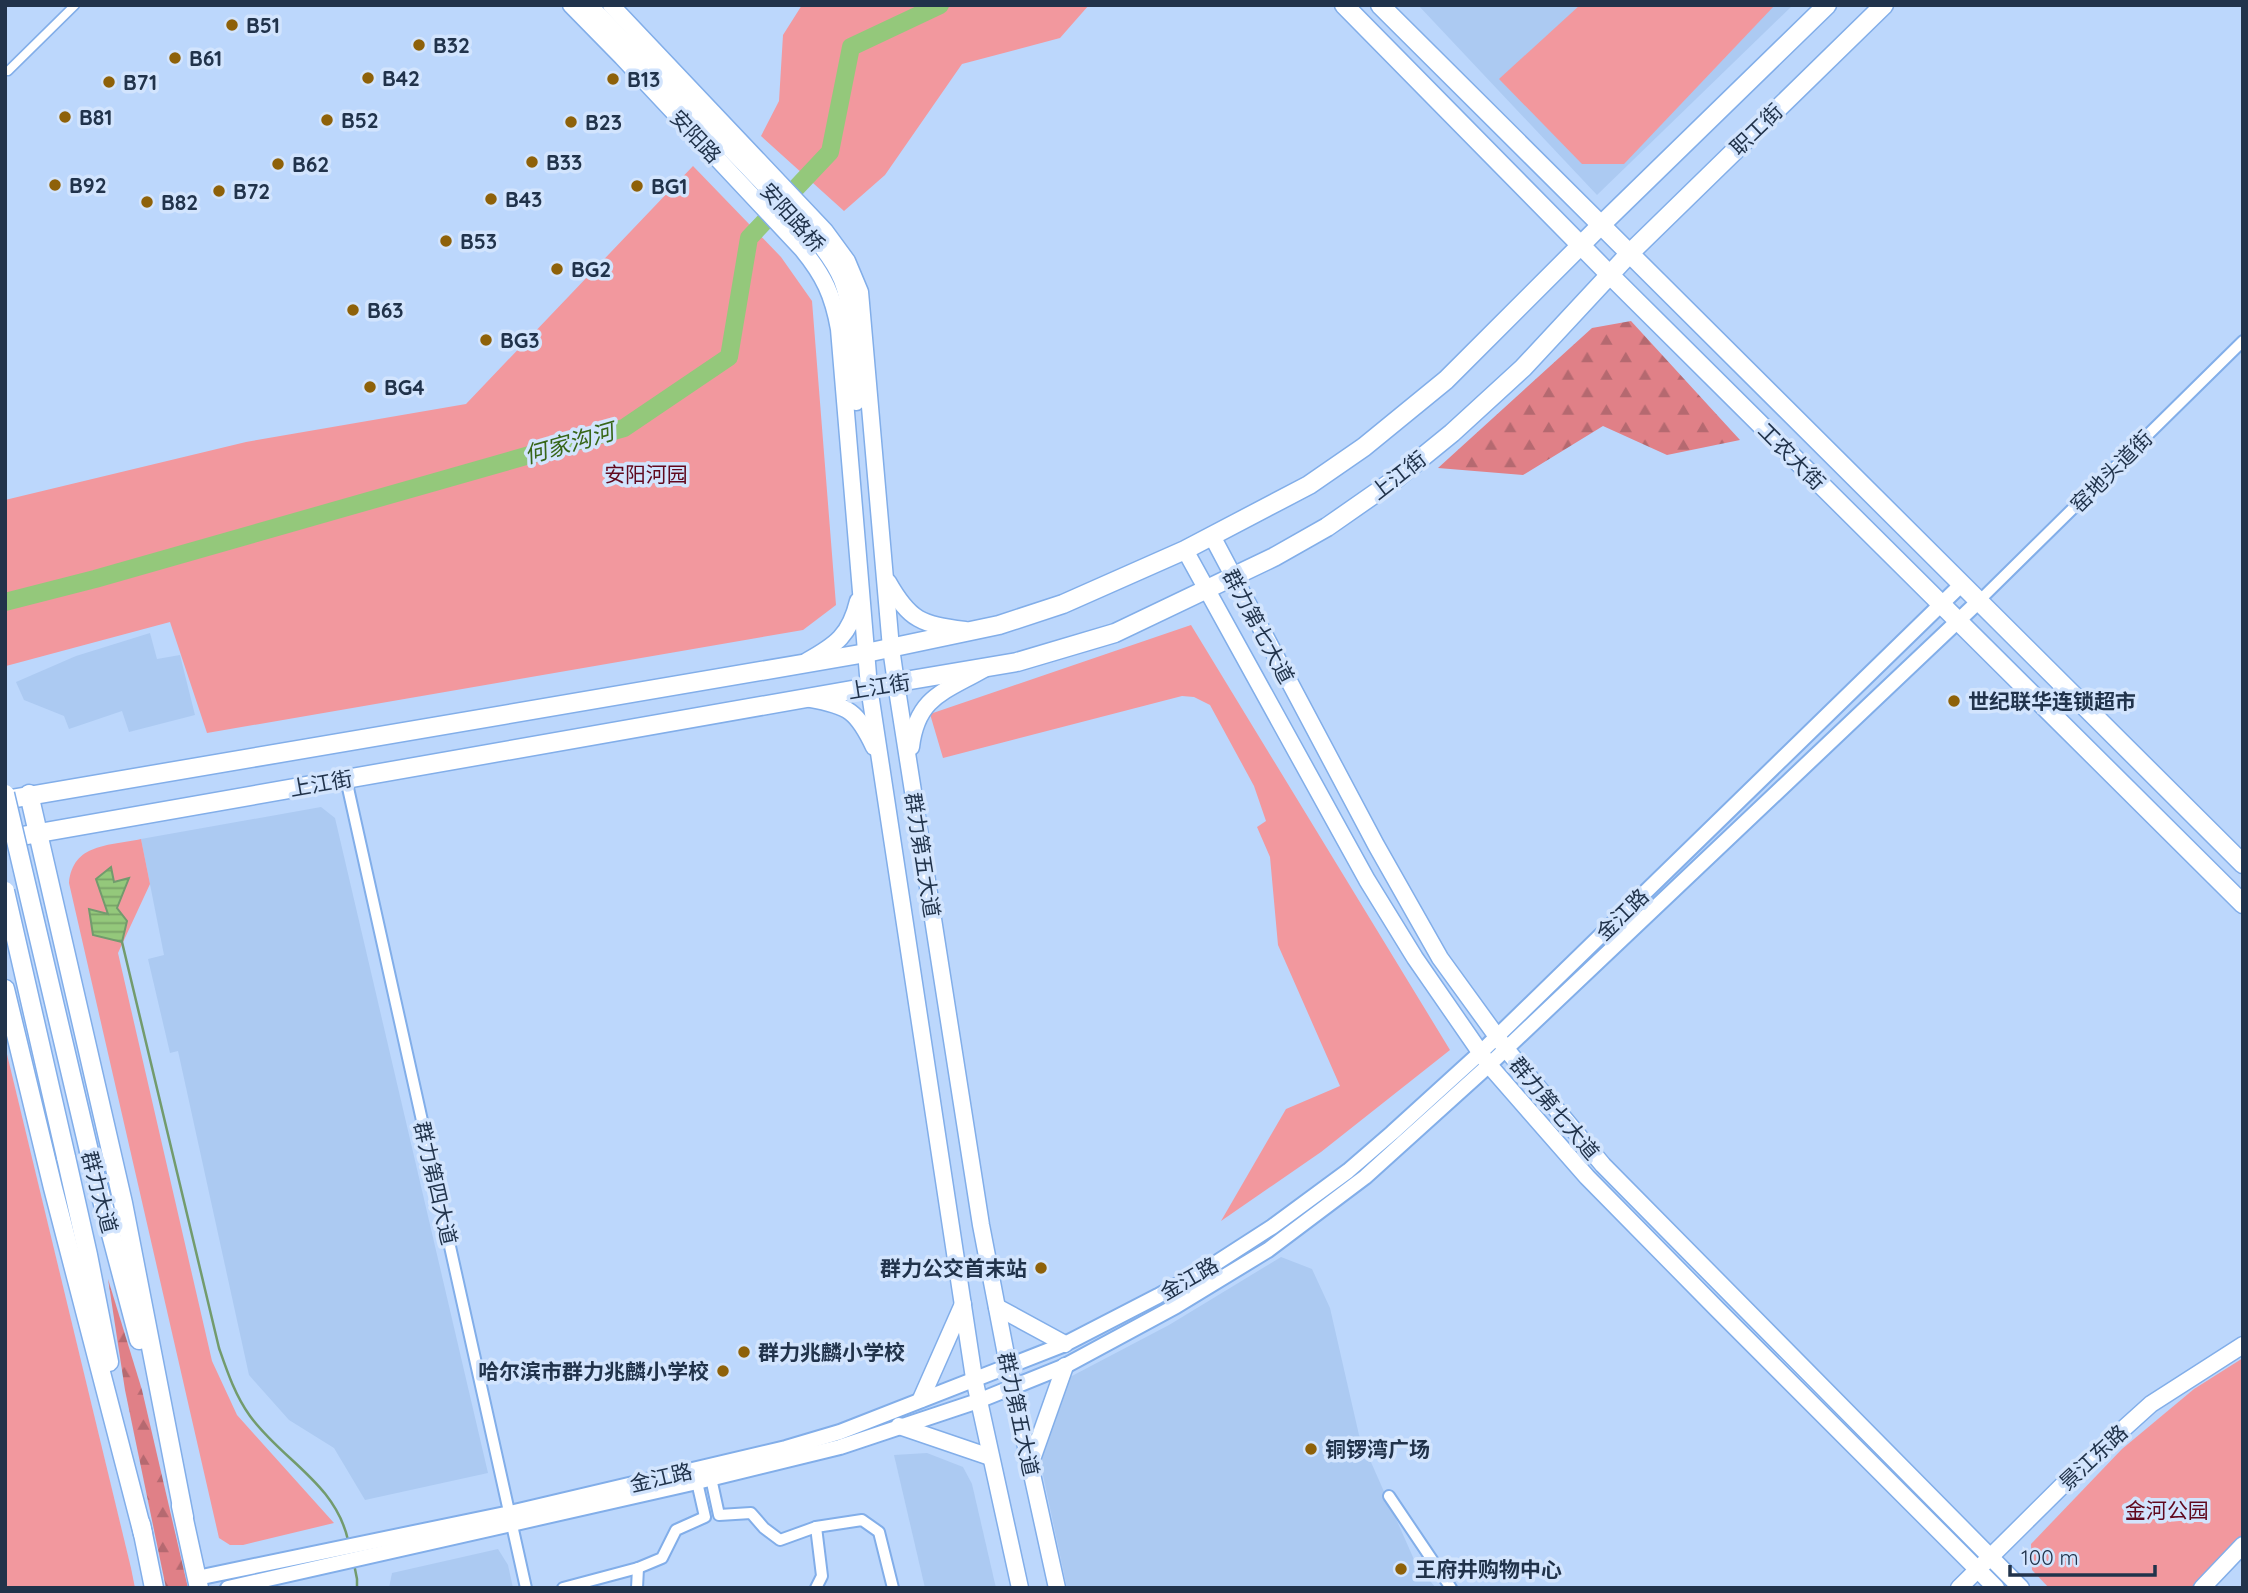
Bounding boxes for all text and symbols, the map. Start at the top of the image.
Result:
place label: B51 [246,12,280,38]
marker: B51 [224,17,240,33]
place label: B32 [433,32,470,58]
marker: B32 [411,37,427,53]
place label: B61 [189,45,222,71]
marker: B61 [167,50,183,66]
place label: B42 [382,65,420,91]
place label: B13 [627,66,660,92]
place label: B71 [123,69,157,95]
marker: B42 [360,70,376,86]
marker: B13 [605,71,621,87]
marker: B71 [101,74,117,90]
street label: 职工街 [1724,98,1788,160]
place label: B81 [79,104,112,130]
street label: 安阳路 [665,104,727,168]
place label: B52 [341,107,379,133]
marker: B81 [57,109,73,125]
place label: B23 [585,109,622,135]
marker: B52 [319,112,335,128]
marker: B23 [563,114,579,130]
place label: B33 [546,149,582,175]
place label: B62 [292,151,329,177]
marker: B33 [524,154,540,170]
marker: B62 [270,156,286,172]
place label: B92 [69,172,107,198]
place label: BG1 [651,173,688,199]
marker: B92 [47,177,63,193]
street label: 安阳路桥 [755,177,831,257]
place label: B72 [233,178,270,204]
marker: BG1 [629,178,645,194]
marker: B72 [211,183,227,199]
place label: B43 [505,186,542,212]
place label: B82 [161,189,198,215]
marker: B43 [483,191,499,207]
marker: B82 [139,194,155,210]
place label: B53 [460,228,497,254]
marker: B53 [438,233,454,249]
place label: BG2 [571,256,611,282]
marker: BG2 [549,261,565,277]
place label: B63 [367,297,404,323]
marker: B63 [345,302,361,318]
place label: BG3 [500,327,540,353]
marker: BG3 [478,332,494,348]
place label: BG4 [384,374,425,400]
marker: BG4 [362,379,378,395]
water label: 何家沟河 [521,415,621,470]
street label: 工农大街 [1753,417,1831,495]
street label: 窑地头道街 [2065,425,2157,517]
street label: 上江街 [1365,445,1431,505]
park label: 安阳河园 [604,461,688,487]
street label: 群力第七大道 [1218,564,1300,688]
street label: 上江街 [846,668,912,704]
place label: 世纪联华连锁超市 [1968,688,2136,714]
marker: 世纪联华连锁超市 [1946,693,1962,709]
street label: 上江街 [288,765,354,801]
street label: 群力第五大道 [900,791,946,919]
street label: 金江路 [1590,883,1654,945]
street label: 群力第七大道 [1505,1051,1605,1165]
street label: 群力第四大道 [409,1119,463,1247]
street label: 群力大道 [77,1148,123,1236]
street label: 金江路 [1155,1251,1223,1305]
place label: 群力公交首末站 [880,1255,1027,1281]
marker: 群力公交首末站 [1033,1260,1049,1276]
place label: 群力兆麟小学校 [758,1339,905,1365]
marker: 群力兆麟小学校 [736,1344,752,1360]
street label: 群力第五大道 [993,1350,1045,1478]
place label: 哈尔滨市群力兆麟小学校 [478,1358,709,1384]
marker: 哈尔滨市群力兆麟小学校 [715,1363,731,1379]
street label: 景江东路 [2053,1419,2133,1495]
place label: 铜锣湾广场 [1325,1436,1430,1462]
marker: 铜锣湾广场 [1303,1441,1319,1457]
street label: 金江路 [627,1457,695,1497]
park label: 金河公园 [2125,1497,2209,1523]
scale bar [2010,1534,2155,1578]
text: 100 m [2021,1544,2079,1570]
place label: 王府井购物中心 [1415,1556,1562,1582]
marker: 王府井购物中心 [1393,1561,1409,1577]

